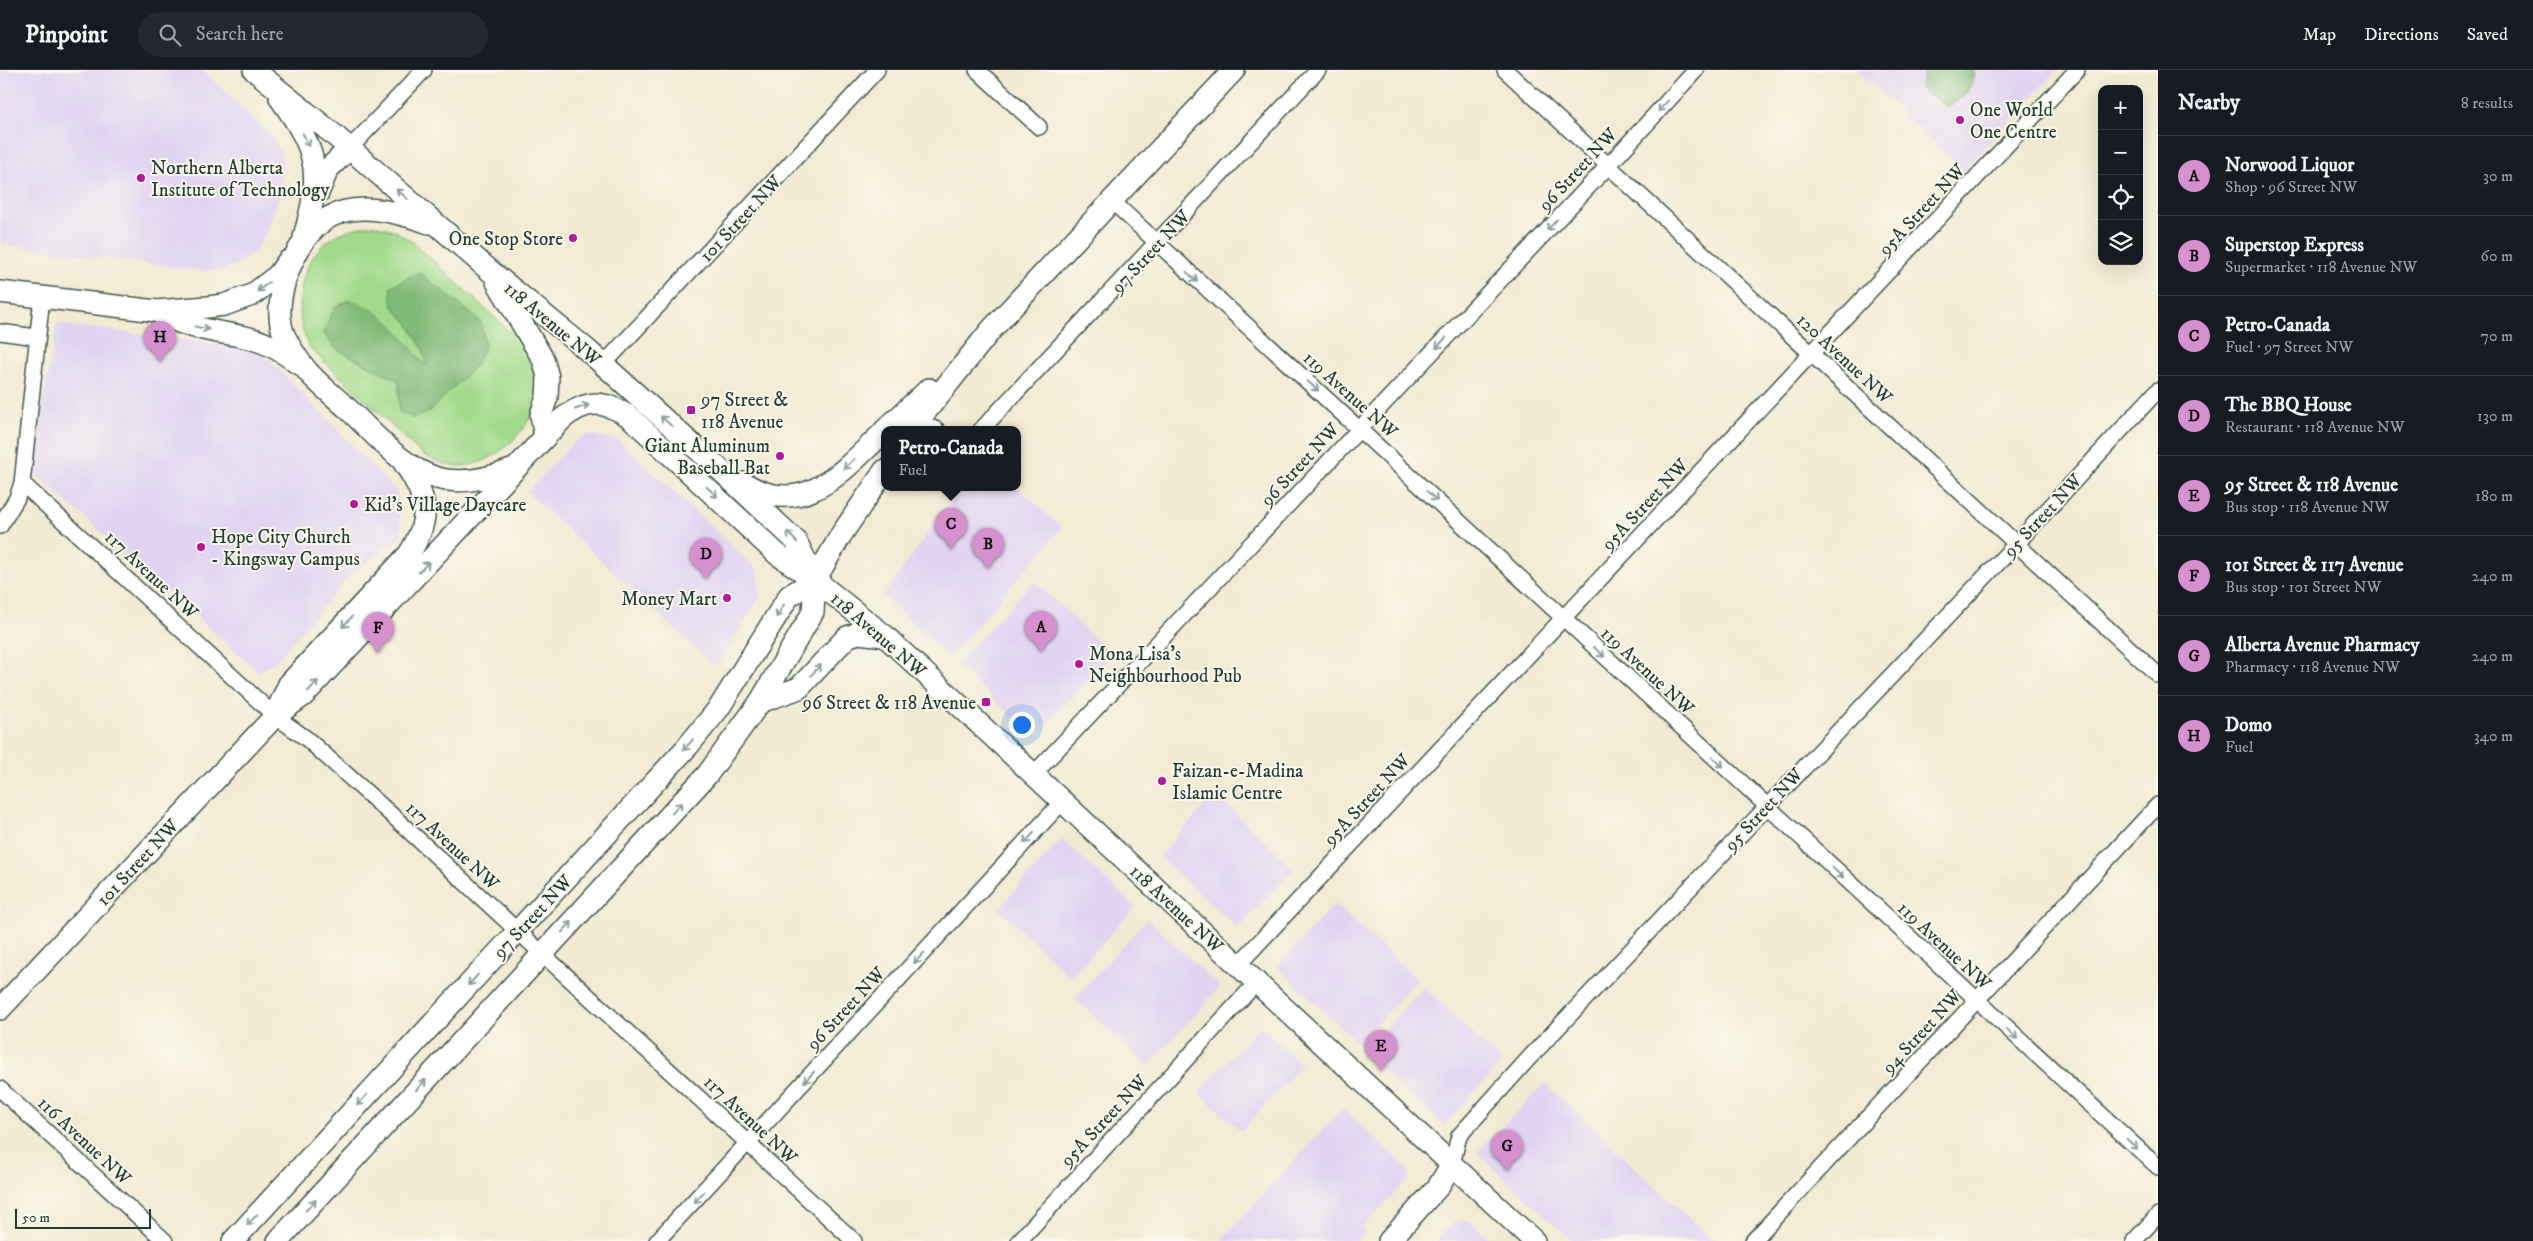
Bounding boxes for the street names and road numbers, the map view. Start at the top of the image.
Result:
street label: 96 Street NW [1533,123,1623,217]
street label: 95A Street NW [1873,159,1971,261]
street label: 101 Street NW [695,170,787,267]
street label: 97 Street NW [1106,205,1196,299]
street label: 118 Avenue NW [499,277,606,372]
street label: 120 Avenue NW [1791,309,1897,410]
street label: 119 Avenue NW [1298,347,1402,444]
street label: 96 Street NW [1255,418,1345,512]
street label: 95A Street NW [1596,454,1694,556]
street label: 95 Street NW [1998,469,2088,563]
street label: 117 Avenue NW [99,526,203,625]
street label: 118 Avenue NW [825,587,931,683]
street label: 119 Avenue NW [1596,622,1699,721]
street label: 95A Street NW [1318,749,1416,851]
street label: 95 Street NW [1719,763,1809,857]
street label: 117 Avenue NW [400,797,504,896]
street label: 101 Street NW [92,814,184,911]
street label: 118 Avenue NW [1124,860,1228,959]
street label: 97 Street NW [488,870,578,964]
street label: 119 Avenue NW [1893,897,1996,996]
street label: 96 Street NW [801,962,891,1056]
street label: 94 Street NW [1877,985,1967,1080]
street label: 95A Street NW [1055,1070,1153,1172]
street label: 117 Avenue NW [698,1071,802,1170]
street label: 116 Avenue NW [32,1092,136,1191]

